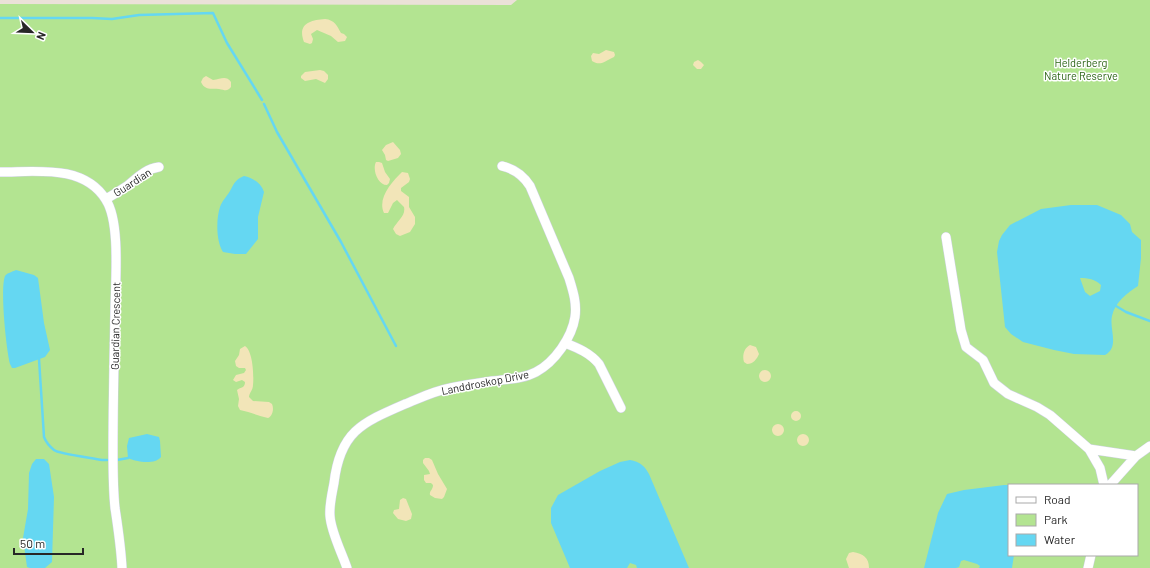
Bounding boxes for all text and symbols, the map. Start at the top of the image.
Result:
north arrow [12,12,52,52]
text: N [34,30,49,42]
park label: Helderberg Nature Reserve [1044,56,1118,82]
street label: Guardian [111,165,153,199]
street label: Guardian Crescent [108,282,122,370]
street label: Landdroskop Drive [440,367,530,397]
legend [1008,484,1138,556]
text: Road [1044,492,1071,506]
text: Park [1044,512,1068,526]
scale bar [14,530,83,556]
text: Water [1044,532,1076,546]
text: 50 m [20,536,45,550]

